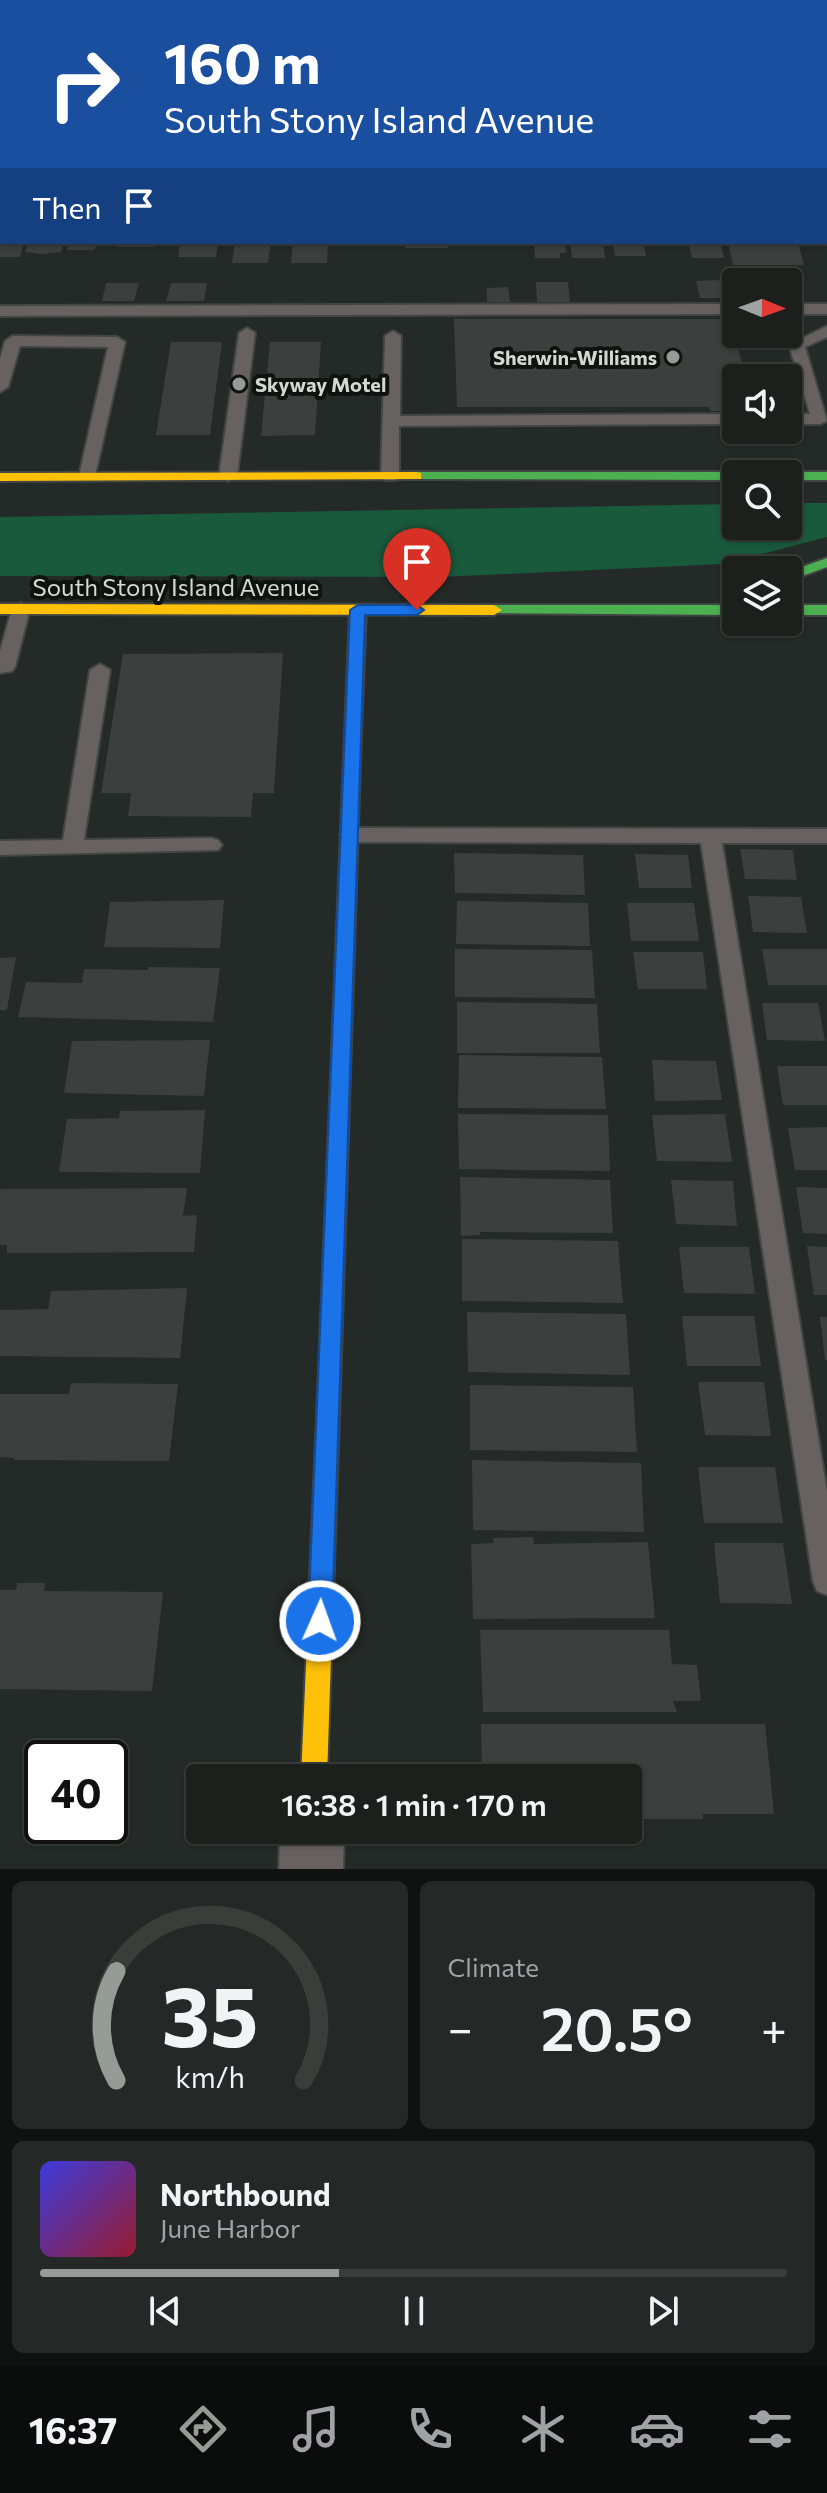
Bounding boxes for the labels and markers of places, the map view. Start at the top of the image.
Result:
place label: Sherwin-Williams [493,345,657,369]
marker: Sherwin-Williams [664,348,682,366]
place label: Skyway Motel [255,372,386,396]
marker: Skyway Motel [230,375,248,393]
pin [383,528,451,610]

